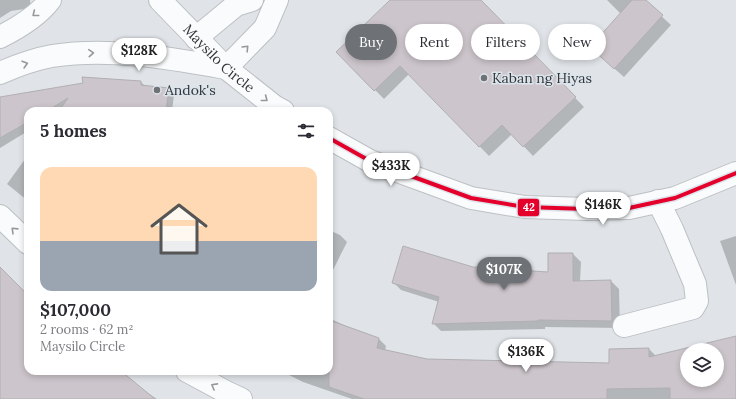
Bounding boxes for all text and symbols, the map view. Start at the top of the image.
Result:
one-way arrow [32,10,39,17]
street label: Maysilo Circle [179,20,259,97]
chip: Buy [345,24,397,60]
chip: Rent [405,24,463,60]
chip: Filters [471,24,540,60]
chip: New [548,24,606,60]
pin: $128K [111,38,167,72]
text: $128K [121,42,157,59]
one-way arrow [241,45,249,53]
one-way arrow [87,48,94,57]
one-way arrow [22,60,29,69]
place label: Kaban ng Hiyas [492,69,592,87]
marker: Kaban ng Hiyas [479,73,489,83]
place label: Andok's [164,81,216,99]
marker: Andok's [152,85,162,95]
one-way arrow [261,94,268,101]
text: 5 homes [40,120,107,142]
icon: filters [295,120,317,142]
pin: $433K [363,153,419,187]
text: $433K [372,157,410,174]
pin: $146K [575,192,631,226]
icon: home [143,193,215,265]
text: $146K [585,196,621,213]
line badge: 42 [517,198,540,217]
text: 42 [523,200,535,214]
one-way arrow [11,227,19,234]
pin: $107K [476,257,532,291]
text: $107K [486,261,522,278]
text: $107,000 [40,299,111,321]
text: 2 rooms · 62 m² [40,321,133,338]
text: Maysilo Circle [40,338,125,355]
pin: $136K [498,339,554,373]
text: $136K [508,343,544,360]
map controls [680,343,724,387]
button: layers [680,343,724,387]
one-way arrow [211,383,218,390]

